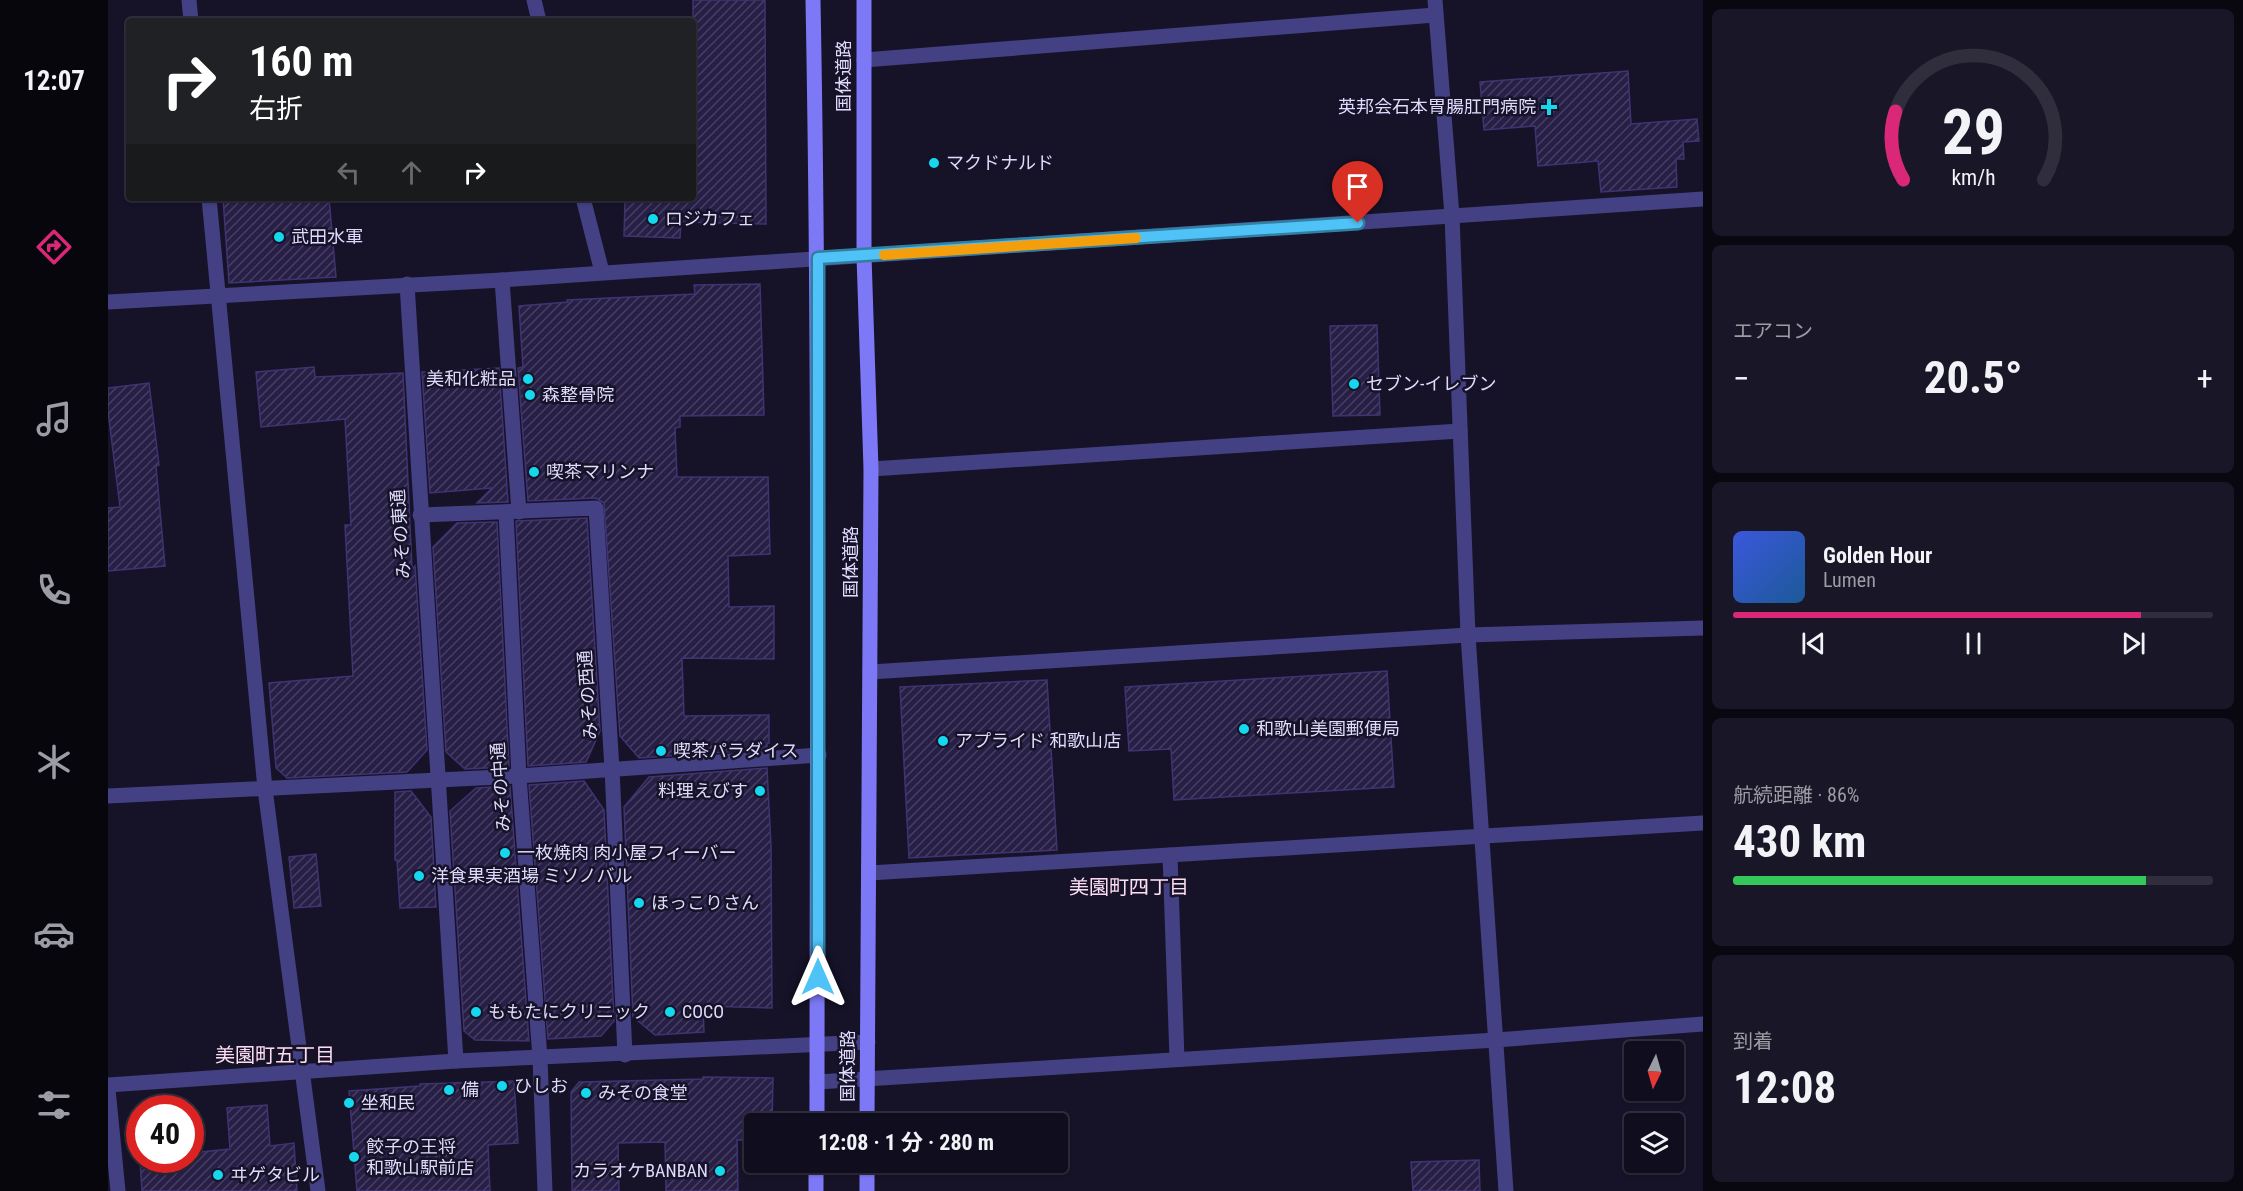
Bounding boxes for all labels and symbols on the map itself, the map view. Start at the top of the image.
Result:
street label: 国体道路 [833,40,854,112]
place label: 英邦会石本胃腸肛門病院 [1338,96,1536,117]
marker: 英邦会石本胃腸肛門病院 [1540,98,1558,116]
place label: マクドナルド [946,152,1054,173]
marker: マクドナルド [927,156,941,170]
pin [1332,161,1383,223]
place label: ロジカフェ [665,208,755,229]
marker: ロジカフェ [646,212,660,226]
place label: 武田水軍 [291,226,363,247]
marker: 武田水軍 [272,230,286,244]
place label: 美和化粧品 [426,368,516,389]
marker: 美和化粧品 [521,372,535,386]
place label: セブン-イレブン [1366,373,1496,394]
marker: セブン-イレブン [1347,377,1361,391]
place label: 森整骨院 [542,384,614,405]
marker: 森整骨院 [523,388,537,402]
place label: 喫茶マリンナ [546,461,654,482]
marker: 喫茶マリンナ [527,465,541,479]
street label: みその東通 [387,488,414,580]
street label: 国体道路 [840,526,861,598]
street label: みその西通 [574,649,601,741]
place label: 和歌山美園郵便局 [1256,718,1400,739]
marker: 和歌山美園郵便局 [1237,722,1251,736]
place label: アプライド 和歌山店 [955,730,1121,751]
marker: アプライド 和歌山店 [936,734,950,748]
place label: 喫茶パラダイス [673,740,798,761]
street label: みその中通 [487,741,514,833]
marker: 喫茶パラダイス [654,744,668,758]
place label: 料理えびす [658,780,748,801]
marker: 料理えびす [753,784,767,798]
place label: 一枚焼肉 肉小屋フィーバー [517,842,737,863]
marker: 一枚焼肉 肉小屋フィーバー [498,846,512,860]
place label: 洋食果実酒場 ミソノバル [431,865,633,886]
marker: 洋食果実酒場 ミソノバル [412,869,426,883]
district label: 美園町四丁目 [1069,875,1189,899]
place label: ほっこりさん [651,892,759,913]
marker: ほっこりさん [632,896,646,910]
position arrow [786,945,850,1009]
place label: ももたにクリニック [488,1001,650,1022]
place label: COCO [682,1001,724,1022]
marker: ももたにクリニック [469,1005,483,1019]
marker: COCO [663,1005,677,1019]
street label: 国体道路 [837,1030,858,1102]
north arrow [1624,1041,1684,1101]
district label: 美園町五丁目 [215,1043,335,1067]
place label: ひしお [514,1075,568,1096]
place label: 備 [461,1079,479,1100]
marker: ひしお [495,1079,509,1093]
place label: みその食堂 [598,1082,688,1103]
marker: 備 [442,1083,456,1097]
marker: みその食堂 [579,1086,593,1100]
place label: 坐和民 [361,1092,415,1113]
speed limit sign: 40 [126,1095,204,1173]
marker: 坐和民 [342,1096,356,1110]
place label: 餃子の王将 和歌山駅前店 [366,1136,474,1178]
marker: 餃子の王将 和歌山駅前店 [347,1150,361,1164]
place label: カラオケBANBAN [573,1160,708,1181]
place label: ヰゲタビル [230,1164,320,1185]
marker: カラオケBANBAN [713,1164,727,1178]
marker: ヰゲタビル [211,1168,225,1182]

